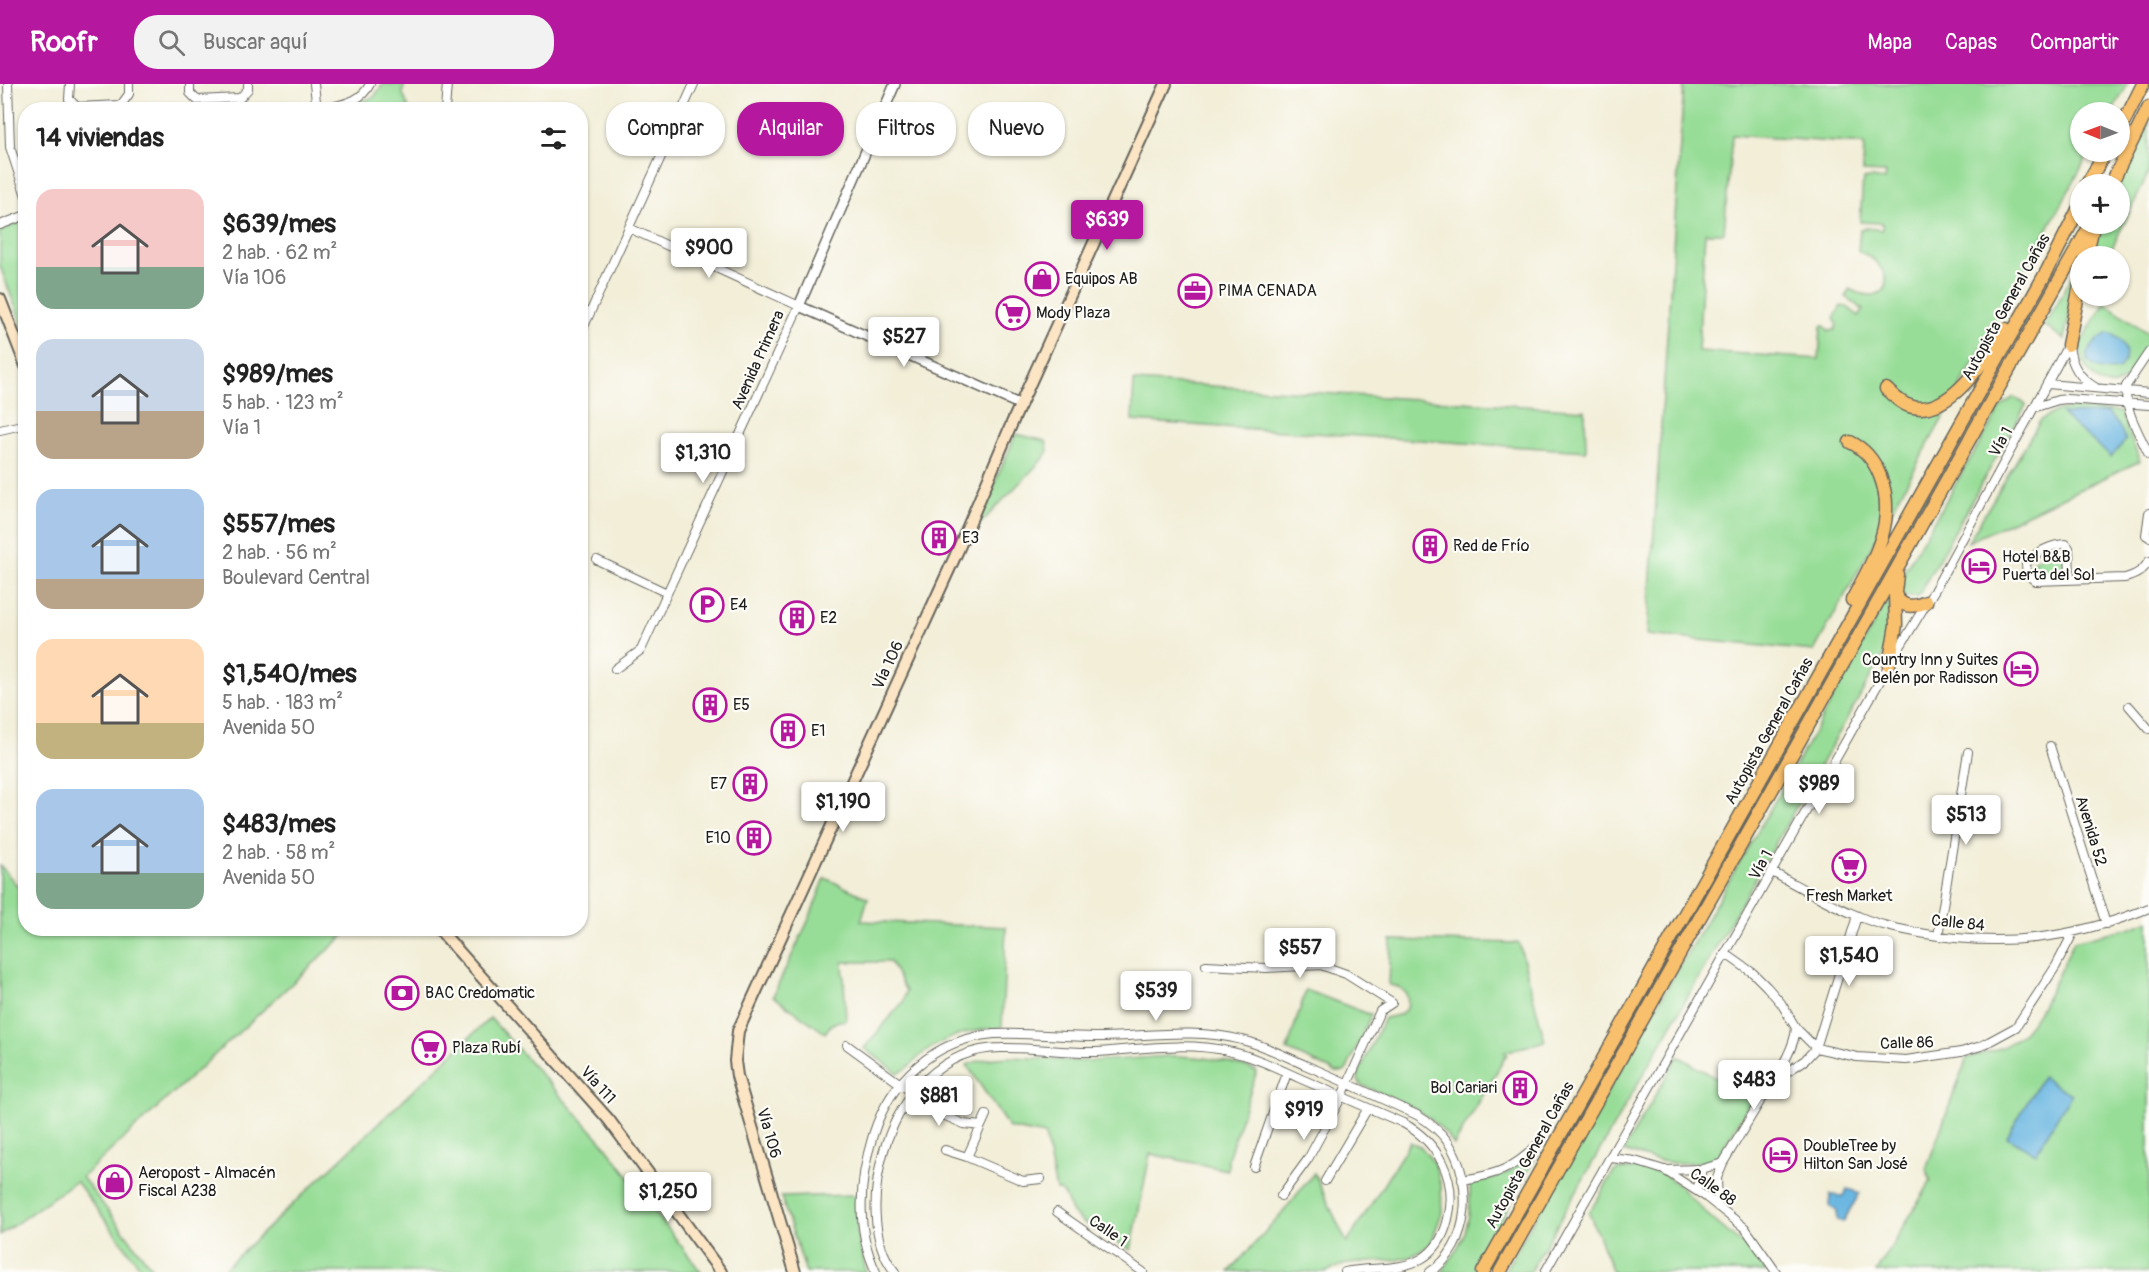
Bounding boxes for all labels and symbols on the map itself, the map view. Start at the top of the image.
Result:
north arrow [2070,102,2130,162]
pin: $639 [1071,200,1143,251]
pin: $900 [673,228,745,279]
street label: Autopista General Cañas [1957,230,2055,384]
shop icon: Equipos AB [1024,261,1060,297]
place label: Equipos AB [1065,269,1137,289]
office icon: PIMA CENADA [1177,273,1213,309]
place label: PIMA CENADA [1218,281,1317,301]
supermarket icon: Mody Plaza [995,295,1031,331]
place label: Mody Plaza [1036,303,1110,323]
street label: Avenida Primera [727,307,789,413]
pin: $527 [868,317,940,368]
street label: Vía 1 [1985,423,2017,461]
pin: $1,310 [654,433,752,484]
building icon: E3 [921,520,957,556]
place label: E3 [962,528,979,548]
building icon: Red de Frío [1412,528,1448,564]
place label: Red de Frío [1453,536,1530,556]
place label: Hotel B&B Puerta del Sol [2002,547,2095,585]
hotel icon: Hotel B&B Puerta del Sol [1961,548,1997,584]
parking icon: E4 [689,587,725,623]
place label: E4 [730,595,748,615]
building icon: E2 [779,600,815,636]
place label: E2 [820,608,837,628]
street label: Vía 106 [868,637,908,693]
place label: Country Inn y Suites Belén por Radisson [1862,650,1998,688]
hotel icon: Country Inn y Suites Belén por Radisson [2003,651,2039,687]
street label: Autopista General Cañas [1720,654,1818,808]
building icon: E5 [692,687,728,723]
place label: E5 [733,695,750,715]
building icon: E1 [770,713,806,749]
place label: E1 [811,721,826,741]
pin: $989 [1783,764,1855,815]
building icon: E7 [732,766,768,802]
place label: E7 [710,774,728,794]
pin: $1,190 [794,782,892,833]
street label: Avenida 52 [2071,793,2111,869]
pin: $513 [1930,795,2002,846]
building icon: E10 [736,820,772,856]
place label: E10 [705,828,731,848]
street label: Vía 1 [1745,846,1777,884]
supermarket icon: Fresh Market [1831,848,1867,884]
place label: Fresh Market [1806,886,1893,906]
street label: Calle 84 [1930,910,1986,936]
pin: $557 [1264,928,1336,979]
pin: $1,540 [1800,936,1898,987]
pin: $539 [1120,971,1192,1022]
bank icon: BAC Credomatic [384,975,420,1011]
place label: BAC Credomatic [425,983,535,1003]
supermarket icon: Plaza Rubí [411,1030,447,1066]
street label: Calle 86 [1880,1032,1934,1054]
place label: Plaza Rubí [452,1038,521,1058]
pin: $483 [1718,1060,1790,1111]
street label: Vía 111 [576,1062,620,1108]
building icon: Bol Cariari [1502,1070,1538,1106]
pin: $881 [903,1076,975,1127]
place label: Bol Cariari [1430,1078,1497,1098]
street label: Autopista General Cañas [1481,1078,1579,1232]
pin: $919 [1268,1090,1340,1141]
street label: Vía 106 [752,1105,786,1161]
place label: DoubleTree by Hilton San José [1803,1136,1908,1174]
hotel icon: DoubleTree by Hilton San José [1762,1137,1798,1173]
place label: Aeropost - Almacén Fiscal A238 [138,1163,275,1201]
shop icon: Aeropost - Almacén Fiscal A238 [97,1164,133,1200]
street label: Calle 88 [1686,1164,1740,1210]
pin: $1,250 [619,1172,717,1223]
street label: Calle 1 [1085,1211,1131,1251]

